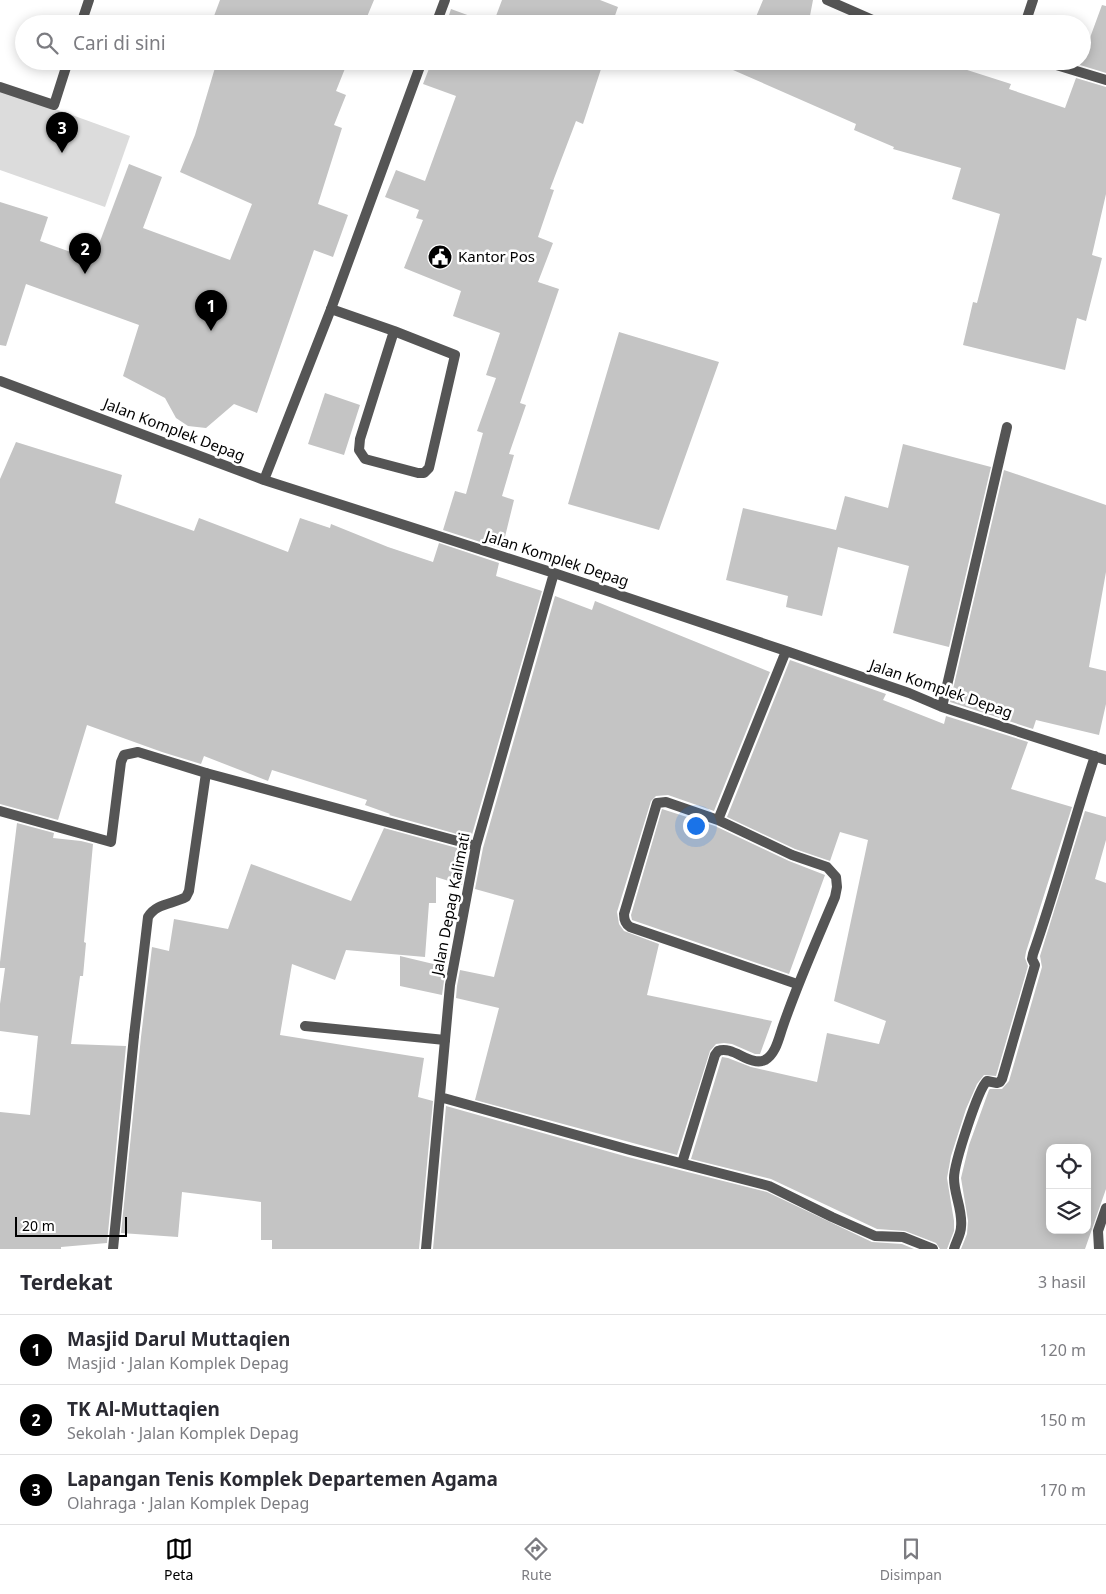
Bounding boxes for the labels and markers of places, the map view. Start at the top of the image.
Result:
pin: 3 [46,112,78,153]
pin: 2 [69,233,101,274]
public building icon: Kantor Pos [427,244,453,270]
place label: Kantor Pos [458,246,535,266]
pin: 1 [195,290,227,331]

